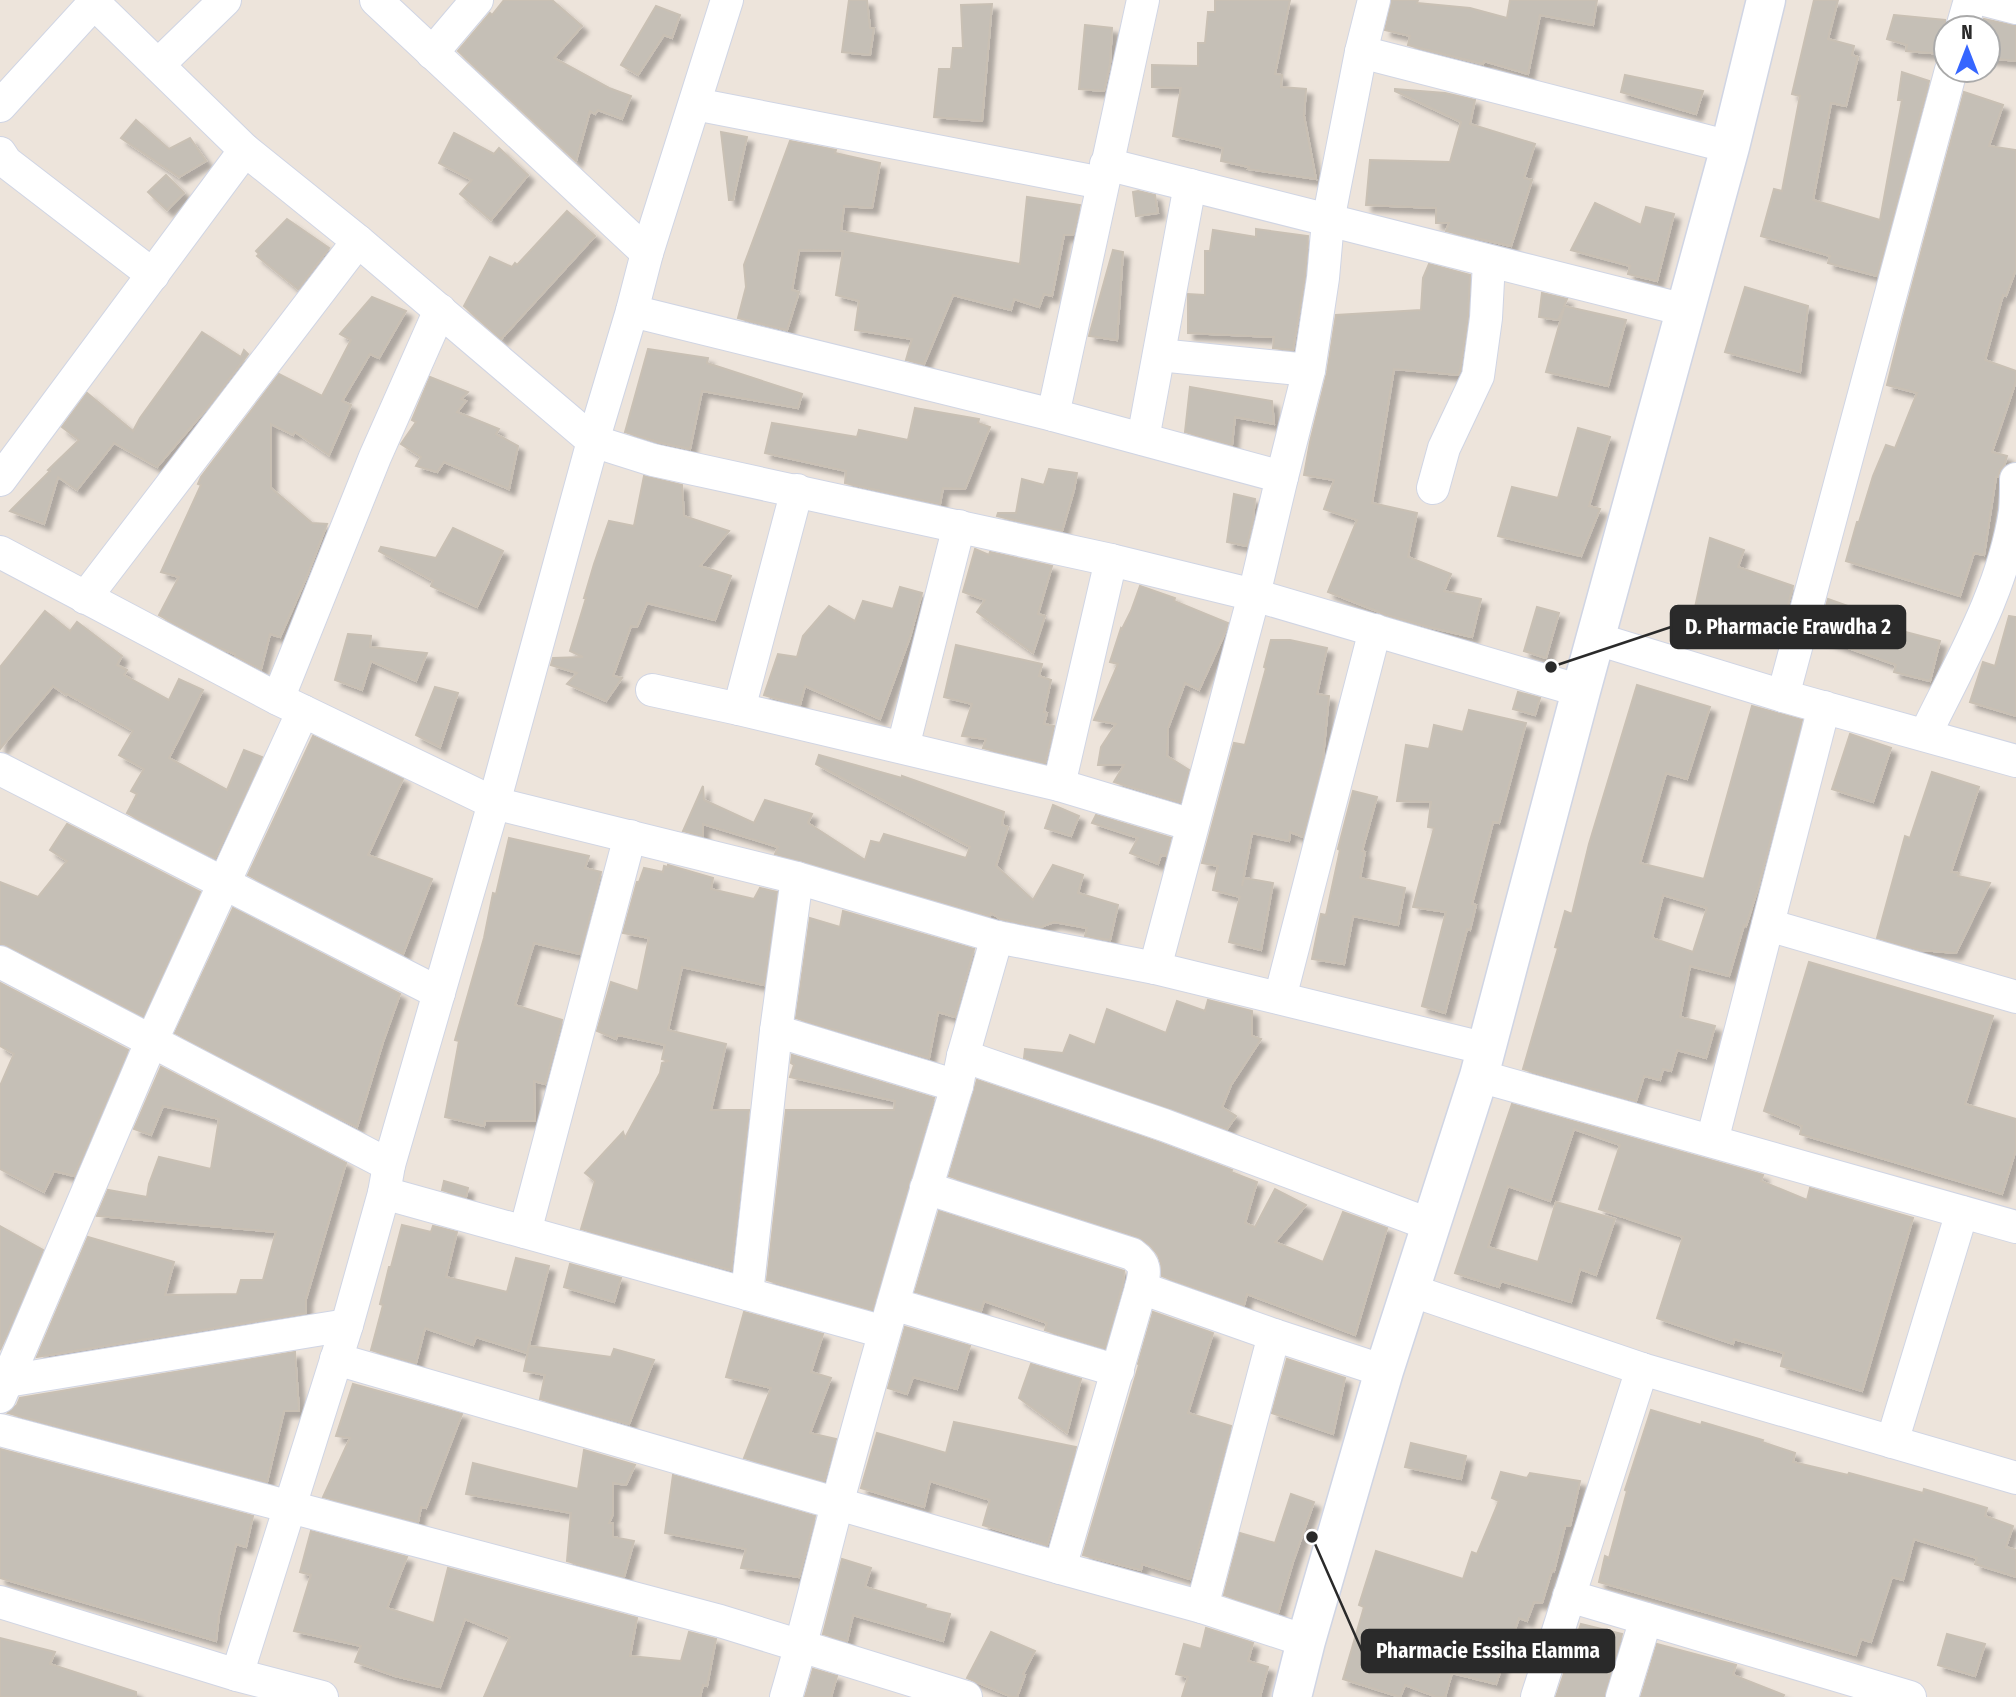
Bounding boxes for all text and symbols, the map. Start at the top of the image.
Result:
north arrow [1932,14,2002,84]
text: N [1961,21,1973,44]
callout: D. Pharmacie Erawdha 2 [1671,606,1905,648]
text: D. Pharmacie Erawdha 2 [1685,614,1891,640]
callout: Pharmacie Essiha Elamma [1362,1630,1614,1672]
text: Pharmacie Essiha Elamma [1376,1638,1600,1664]

